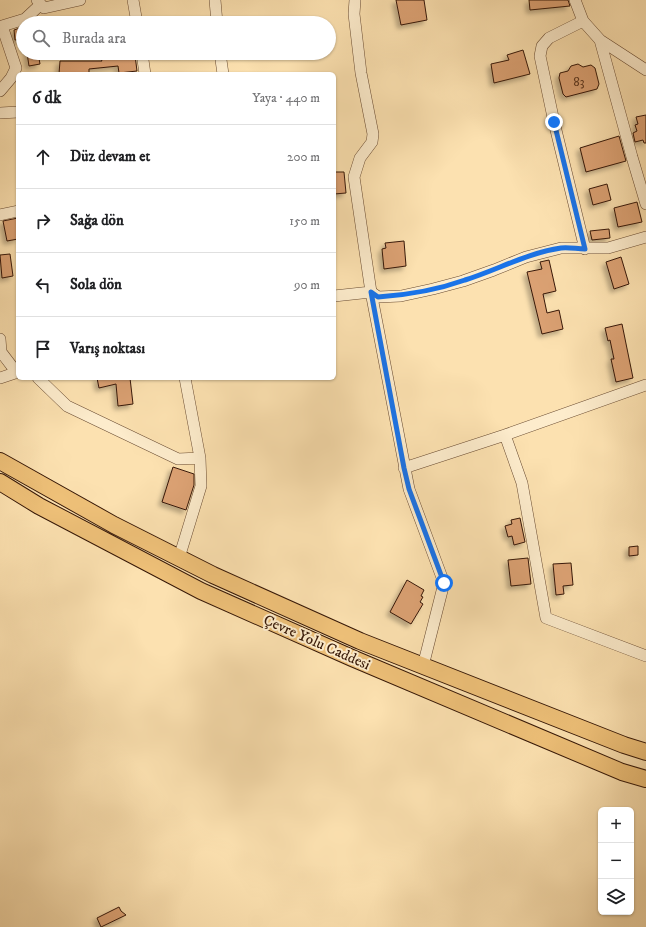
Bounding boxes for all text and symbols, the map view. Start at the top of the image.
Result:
search box [16,16,336,60]
icon: search [30,27,52,49]
text: Burada ara [62,29,126,48]
house number: 83 [573,74,585,90]
text: 6 dk [32,87,61,109]
text: Yaya · 440 m [252,90,320,106]
route end [545,113,563,131]
icon: ahead [32,146,54,168]
text: Düz devam et [70,147,150,166]
text: 200 m [287,149,320,165]
icon: right [32,210,54,232]
text: Sağa dön [70,211,124,230]
text: 150 m [289,213,320,229]
icon: left [32,274,54,296]
text: Sola dön [70,275,122,294]
text: 90 m [294,277,320,293]
icon: arrive [32,338,54,360]
text: Varış noktası [70,339,145,358]
route start [435,574,453,592]
street label: Çevre Yolu Caddesi [260,610,373,675]
map controls [598,807,634,915]
button: + [598,807,634,843]
button: − [598,843,634,879]
button: layers [598,879,634,915]

